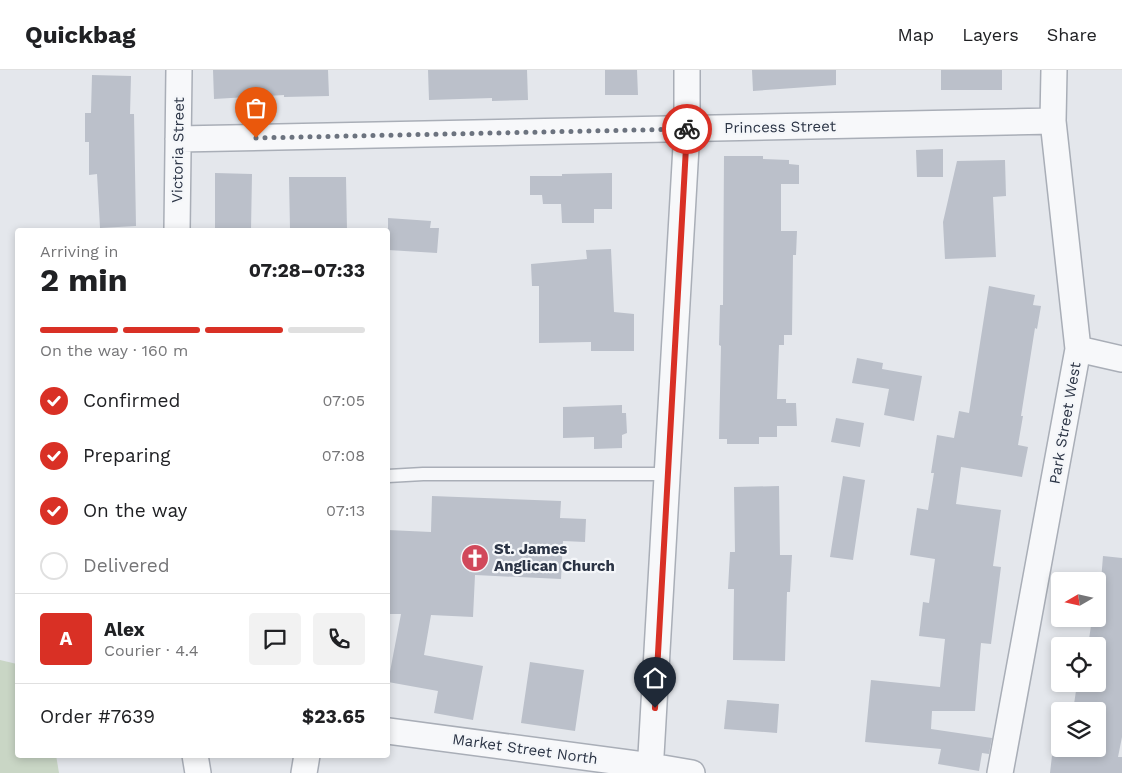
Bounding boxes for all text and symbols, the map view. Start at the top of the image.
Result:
text: Quickbag [25,21,135,49]
text: Map [897,24,934,45]
text: Layers [962,24,1019,45]
text: Share [1047,24,1097,45]
pin [235,87,277,138]
icon: bag [242,94,270,122]
street label: Victoria Street [168,96,188,203]
courier [662,104,712,154]
icon: bike [673,115,701,143]
street label: Princess Street [724,117,837,137]
text: Arriving in [40,242,118,261]
text: 07:28–07:33 [249,259,365,282]
text: 2 min [40,261,128,299]
text: On the way · 160 m [40,341,188,360]
street label: Park Street West [1045,360,1085,485]
icon: check [40,387,68,415]
text: Confirmed [83,389,180,412]
text: 07:05 [322,391,365,410]
icon: check [40,442,68,470]
text: Preparing [83,444,170,467]
text: 07:08 [322,446,365,465]
icon: check [40,497,68,525]
text: On the way [83,499,187,522]
text: 07:13 [326,501,365,520]
place label: St. James Anglican Church [494,540,615,575]
church icon: St. James Anglican Church [460,543,490,573]
text: Delivered [83,554,170,577]
north arrow [1051,572,1106,628]
map controls [1051,572,1106,757]
button: chat [249,613,301,665]
button: phone [313,613,365,665]
text: Alex [104,618,145,641]
text: A [60,627,72,650]
button: locate [1051,637,1106,692]
text: Courier · 4.4 [104,641,199,660]
pin [634,657,676,708]
icon: home [641,664,669,692]
button: layers [1051,702,1106,757]
text: Order #7639 [40,705,155,728]
text: $23.65 [302,705,365,728]
street label: Market Street North [451,730,599,768]

